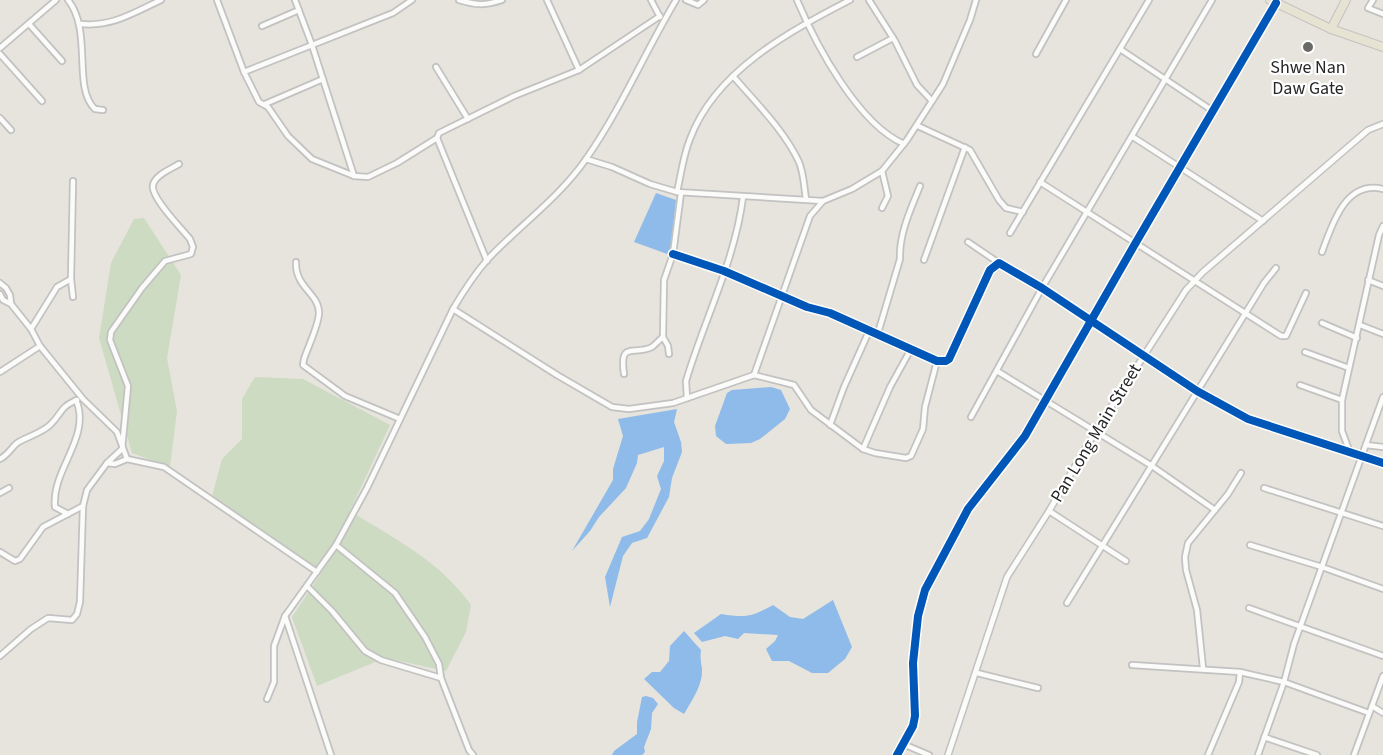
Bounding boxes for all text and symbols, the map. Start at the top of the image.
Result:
marker: Shwe Nan Daw Gate [1301,40,1315,54]
place label: Shwe Nan Daw Gate [1270,55,1346,101]
street label: Pan Long Main Street [1045,359,1147,507]

